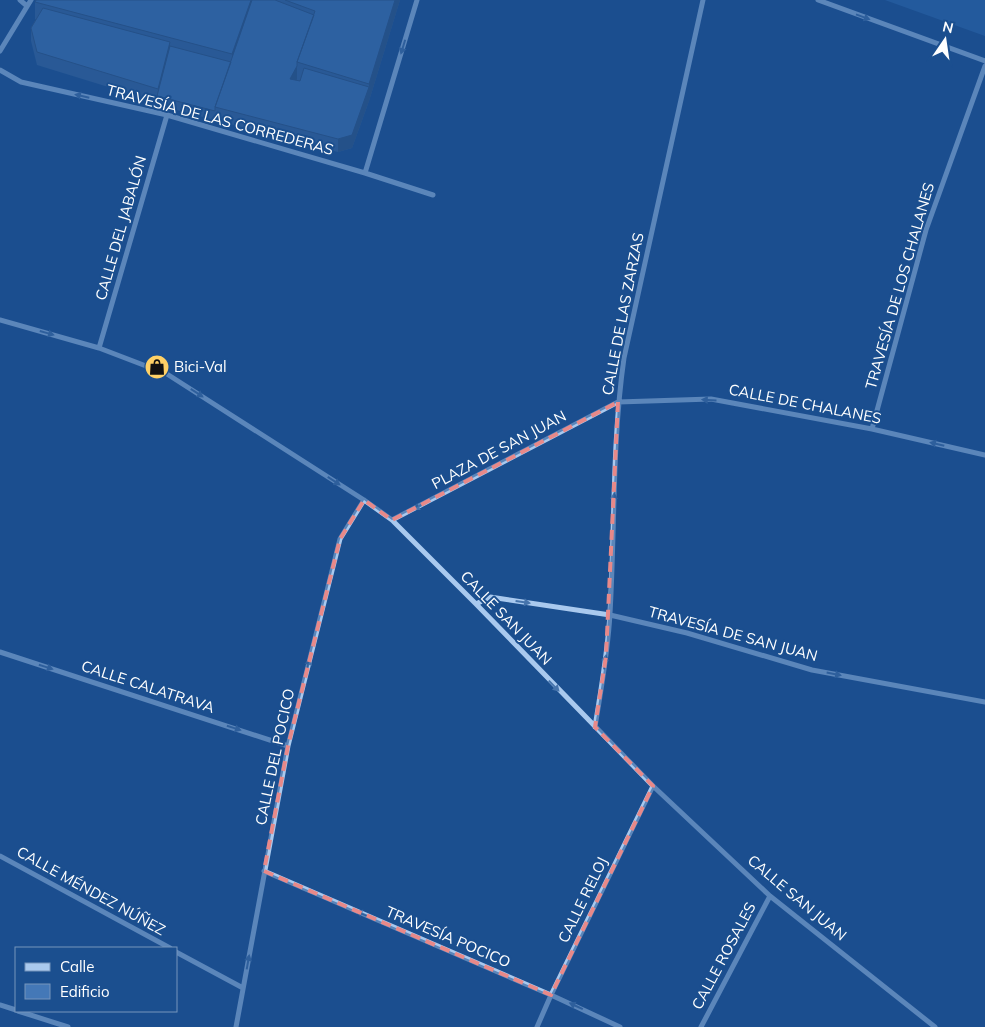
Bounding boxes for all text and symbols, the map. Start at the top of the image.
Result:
one-way arrow [856,13,871,21]
north arrow [920,15,970,65]
text: N [941,17,955,37]
one-way arrow [399,39,407,54]
street label: TRAVESÍA DE LAS CORREDERAS [104,80,336,159]
one-way arrow [74,92,89,100]
street label: CALLE DEL JABALÓN [91,153,150,302]
street label: TRAVESÍA DE LOS CHALANES [861,180,938,391]
street label: CALLE DE LAS ZARZAS [597,231,648,397]
one-way arrow [39,330,54,338]
shop icon: Bici-Val [144,354,170,380]
place label: Bici-Val [174,357,227,376]
street label: CALLE DE CHALANES [727,379,883,428]
one-way arrow [190,388,204,398]
one-way arrow [701,395,717,403]
street label: PLAZA DE SAN JUAN [428,406,569,493]
one-way arrow [930,440,945,448]
one-way arrow [327,476,340,485]
one-way arrow [611,491,619,507]
one-way arrow [412,502,427,510]
street label: CALLE SAN JUAN [457,567,556,669]
one-way arrow [515,598,531,606]
street label: TRAVESÍA DE SAN JUAN [647,602,820,665]
one-way arrow [601,653,609,669]
street label: CALLE CALATRAVA [79,656,217,717]
one-way arrow [304,658,312,673]
one-way arrow [39,663,54,671]
one-way arrow [827,670,843,678]
one-way arrow [548,680,560,692]
street label: CALLE DEL POCICO [251,687,298,827]
one-way arrow [227,724,242,732]
street label: CALLE MÉNDEZ NÚÑEZ [14,842,169,939]
street label: CALLE SAN JUAN [744,851,851,945]
street label: CALLE RELOJ [554,854,611,946]
street label: CALLE ROSALES [687,899,760,1013]
street label: TRAVESÍA POCICO [383,902,513,971]
one-way arrow [356,909,370,917]
legend [15,947,178,1012]
one-way arrow [244,953,252,969]
text: Calle [60,957,94,976]
text: Edificio [60,982,110,1001]
one-way arrow [569,1002,583,1010]

